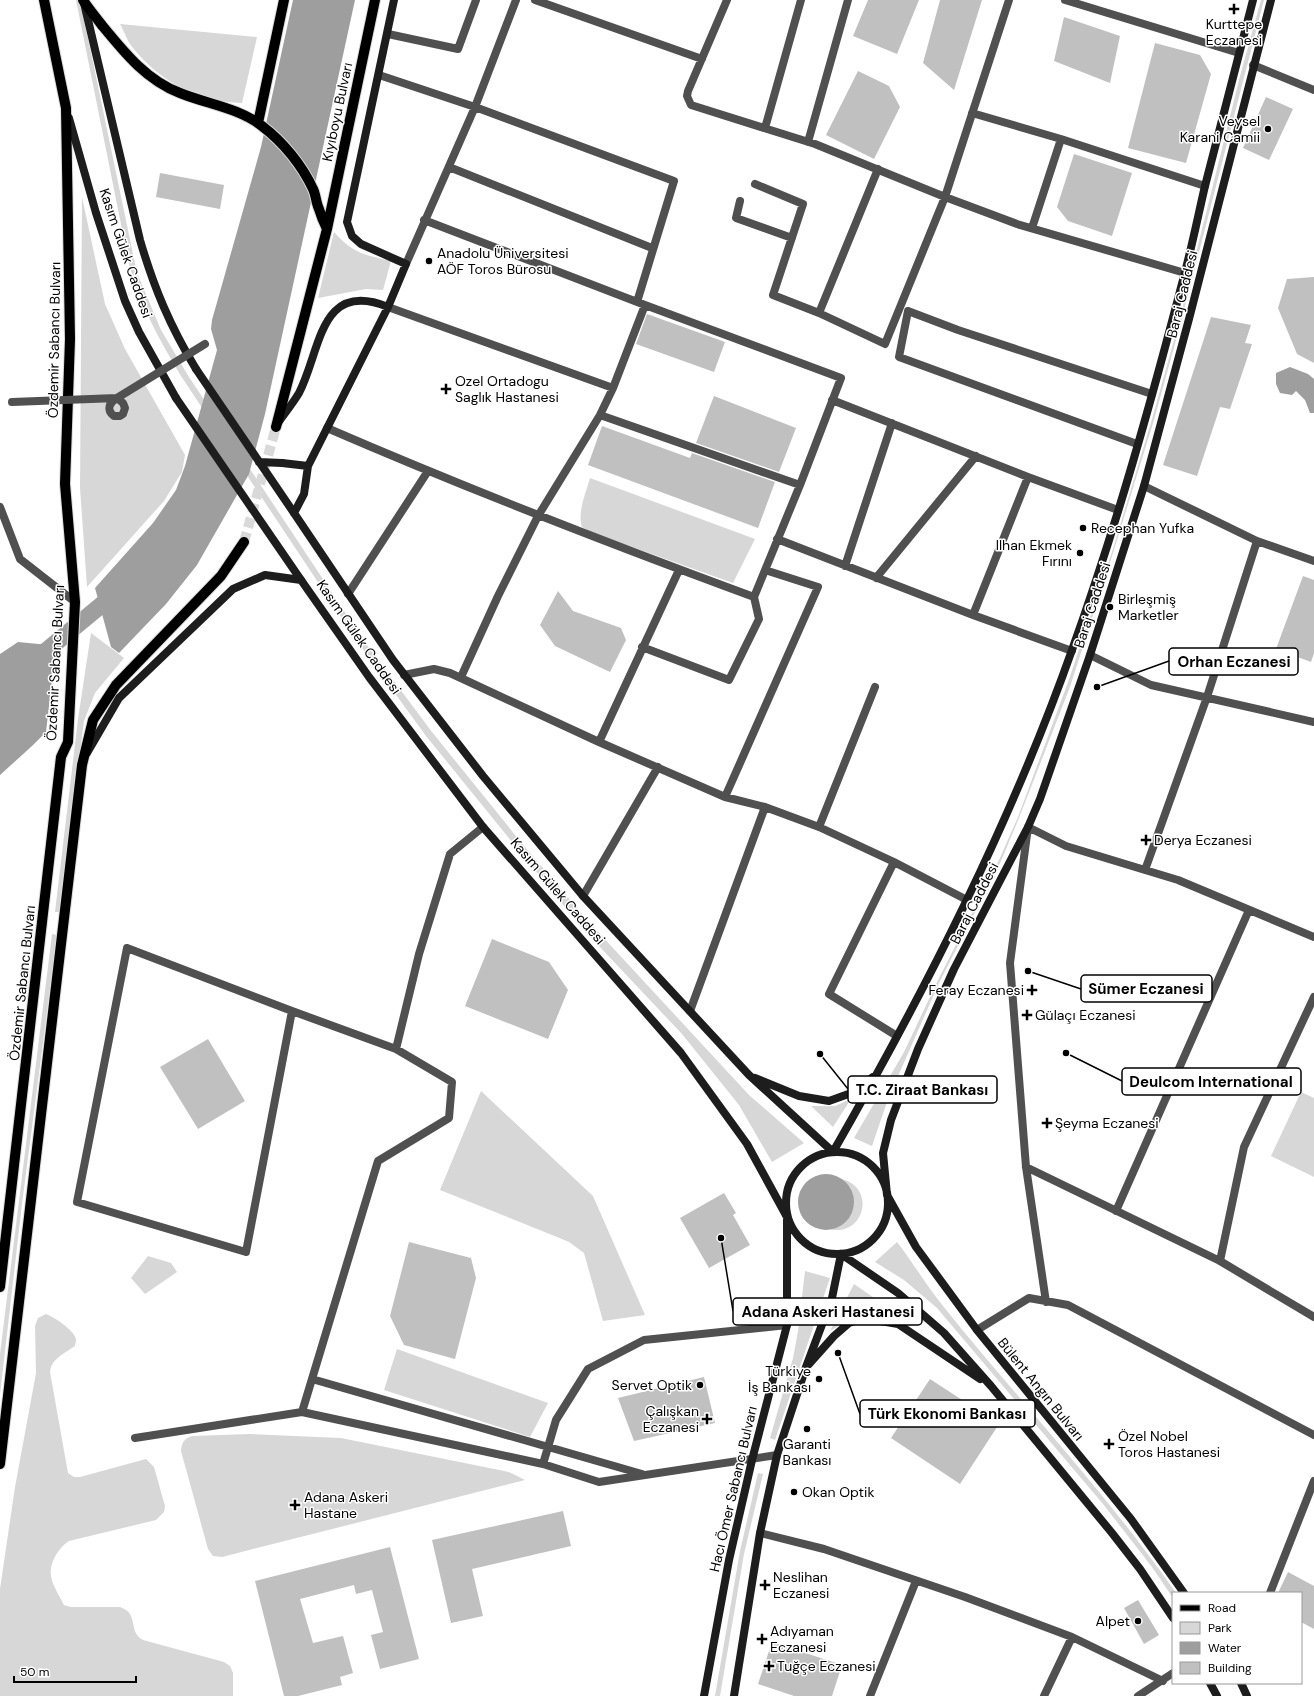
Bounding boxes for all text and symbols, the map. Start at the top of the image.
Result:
marker: Kurttepe Eczanesi [1229,4,1239,14]
place label: Kurttepe Eczanesi [1206,15,1262,49]
street label: Kıyıboyu Bulvarı [318,61,356,163]
place label: Veysel Karani Camii [1180,112,1260,146]
marker: Veysel Karani Camii [1263,124,1273,134]
street label: Kasım Gülek Caddesi [95,186,157,320]
place label: Anadolu Üniversitesi AÖF Toros Bürosu [437,244,569,278]
street label: Baraj Caddesi [1162,248,1202,340]
marker: Anadolu Üniversitesi AÖF Toros Bürosu [424,256,434,266]
street label: Özdemir Sabancı Bulvarı [44,262,64,418]
place label: Ozel Ortadogu Saglık Hastanesi [455,372,559,406]
marker: Ozel Ortadogu Saglık Hastanesi [440,383,452,395]
place label: Recephan Yufka [1091,519,1194,537]
marker: Recephan Yufka [1078,523,1088,533]
place label: Ilhan Ekmek Fırını [996,536,1072,570]
marker: Ilhan Ekmek Fırını [1075,548,1085,558]
street label: Baraj Caddesi [1070,560,1114,650]
street label: Kasım Gülek Caddesi [313,576,405,698]
street label: Özdemir Sabancı Bulvarı [42,585,68,741]
place label: Birleşmiş Marketler [1118,590,1179,624]
marker: Birleşmiş Marketler [1105,602,1115,612]
callout: Orhan Eczanesi [1169,648,1298,675]
text: Orhan Eczanesi [1177,652,1291,672]
place label: Derya Eczanesi [1154,831,1252,849]
street label: Kasım Gülek Caddesi [507,834,609,948]
marker: Derya Eczanesi [1141,835,1151,845]
street label: Baraj Caddesi [946,859,1002,947]
street label: Özdemir Sabancı Bulvarı [5,904,39,1062]
callout: Sümer Eczanesi [1081,975,1212,1002]
text: Sümer Eczanesi [1088,979,1204,999]
place label: Feray Eczanesi [928,981,1024,999]
marker: Feray Eczanesi [1027,985,1037,995]
place label: Gülaçı Eczanesi [1035,1006,1136,1024]
marker: Gülaçı Eczanesi [1022,1010,1032,1020]
callout: Deulcom International [1122,1068,1301,1095]
text: Deulcom International [1129,1072,1293,1092]
callout: T.C. Ziraat Bankası [848,1076,997,1103]
text: T.C. Ziraat Bankası [856,1080,988,1100]
place label: Şeyma Eczanesi [1055,1114,1159,1132]
marker: Şeyma Eczanesi [1042,1118,1052,1128]
callout: Adana Askeri Hastanesi [733,1298,922,1325]
text: Adana Askeri Hastanesi [742,1302,914,1322]
street label: Bülent Angın Bulvarı [994,1334,1088,1444]
place label: Türkiye İş Bankası [748,1362,811,1396]
marker: Türkiye İş Bankası [814,1374,824,1384]
place label: Servet Optik [612,1376,692,1394]
marker: Servet Optik [695,1380,705,1390]
callout: Türk Ekonomi Bankası [860,1400,1035,1427]
place label: Çalışkan Eczanesi [643,1402,699,1436]
street label: Hacı Ömer Sabancı Bulvarı [705,1404,761,1574]
text: Türk Ekonomi Bankası [868,1404,1026,1424]
marker: Çalışkan Eczanesi [702,1414,712,1424]
marker: Garanti Bankası [802,1424,812,1434]
place label: Özel Nobel Toros Hastanesi [1118,1427,1220,1461]
place label: Garanti Bankası [783,1435,831,1469]
marker: Özel Nobel Toros Hastanesi [1103,1438,1115,1450]
place label: Okan Optik [802,1483,874,1501]
marker: Okan Optik [789,1487,799,1497]
place label: Adana Askeri Hastane [304,1488,388,1522]
marker: Adana Askeri Hastane [289,1499,301,1511]
place label: Neslihan Eczanesi [773,1568,829,1602]
marker: Neslihan Eczanesi [760,1580,770,1590]
legend [1172,1592,1302,1684]
text: Road [1208,1600,1236,1616]
place label: Alpet [1096,1612,1130,1630]
marker: Alpet [1133,1616,1143,1626]
text: Park [1208,1620,1232,1636]
place label: Adıyaman Eczanesi [770,1622,834,1656]
marker: Adıyaman Eczanesi [757,1634,767,1644]
text: Water [1208,1640,1242,1656]
place label: Tuğçe Eczanesi [777,1657,876,1675]
scale bar [14,1658,136,1684]
text: Building [1208,1660,1252,1676]
marker: Tuğçe Eczanesi [764,1661,774,1671]
text: 50 m [20,1664,49,1680]

